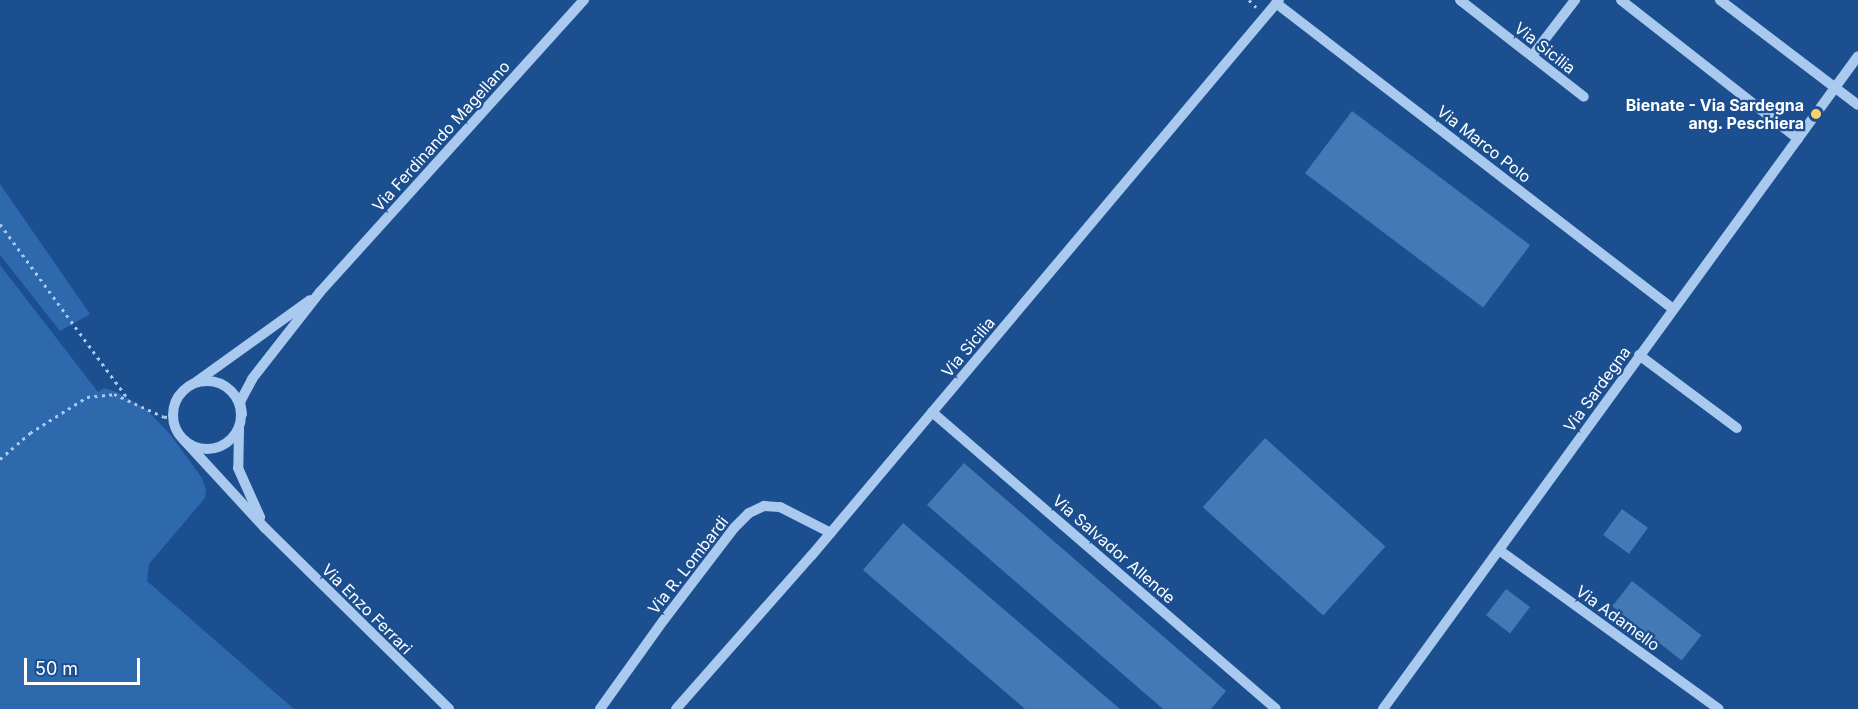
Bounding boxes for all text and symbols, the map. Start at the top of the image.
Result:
street label: Via Sicilia [1511,18,1579,78]
street label: Via Ferdinando Magellano [368,57,514,215]
place label: Bienate - Via Sardegna ang. Peschiera [1626,95,1804,133]
street label: Via Marco Polo [1433,101,1535,187]
marker: Bienate - Via Sardegna ang. Peschiera [1809,107,1823,121]
street label: Via Sicilia [937,313,999,381]
street label: Via Sardegna [1560,343,1634,435]
street label: Via Salvador Allende [1049,491,1179,607]
street label: Via R. Lombardi [644,512,732,618]
street label: Via Enzo Ferrari [318,560,416,658]
street label: Via Adamello [1572,581,1664,655]
scale bar [27,646,142,684]
text: 50 m [35,658,78,679]

